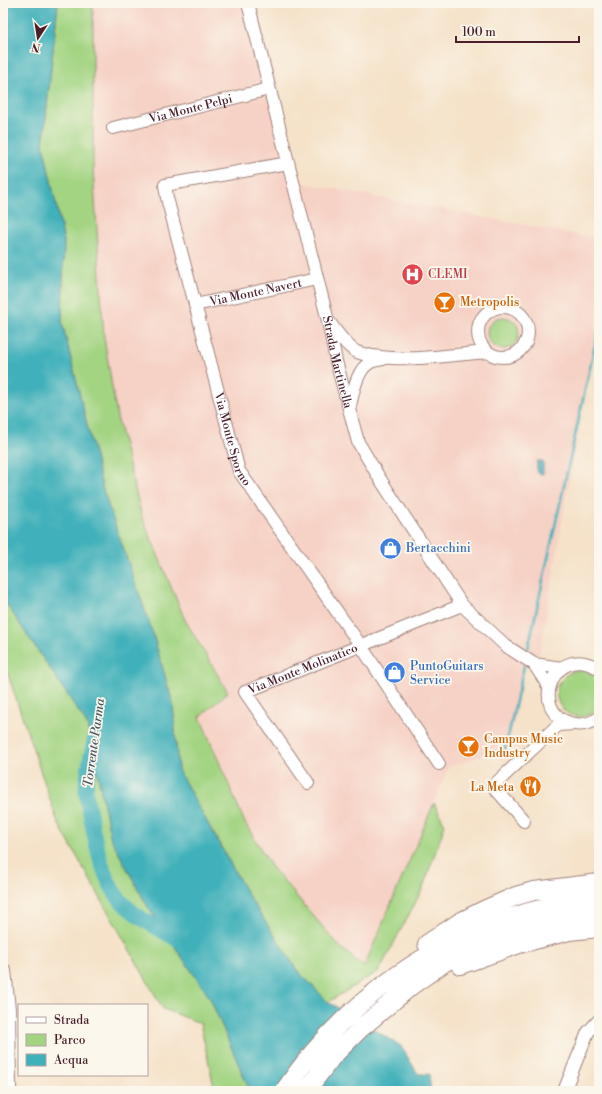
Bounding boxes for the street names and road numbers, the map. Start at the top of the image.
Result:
street label: Via Monte Pelpi [146,91,234,127]
street label: Via Monte Navert [207,275,304,309]
street label: Strada Martinella [319,314,356,411]
street label: Via Monte Sporno [211,390,255,489]
street label: Via Monte Molinatico [245,640,360,698]

